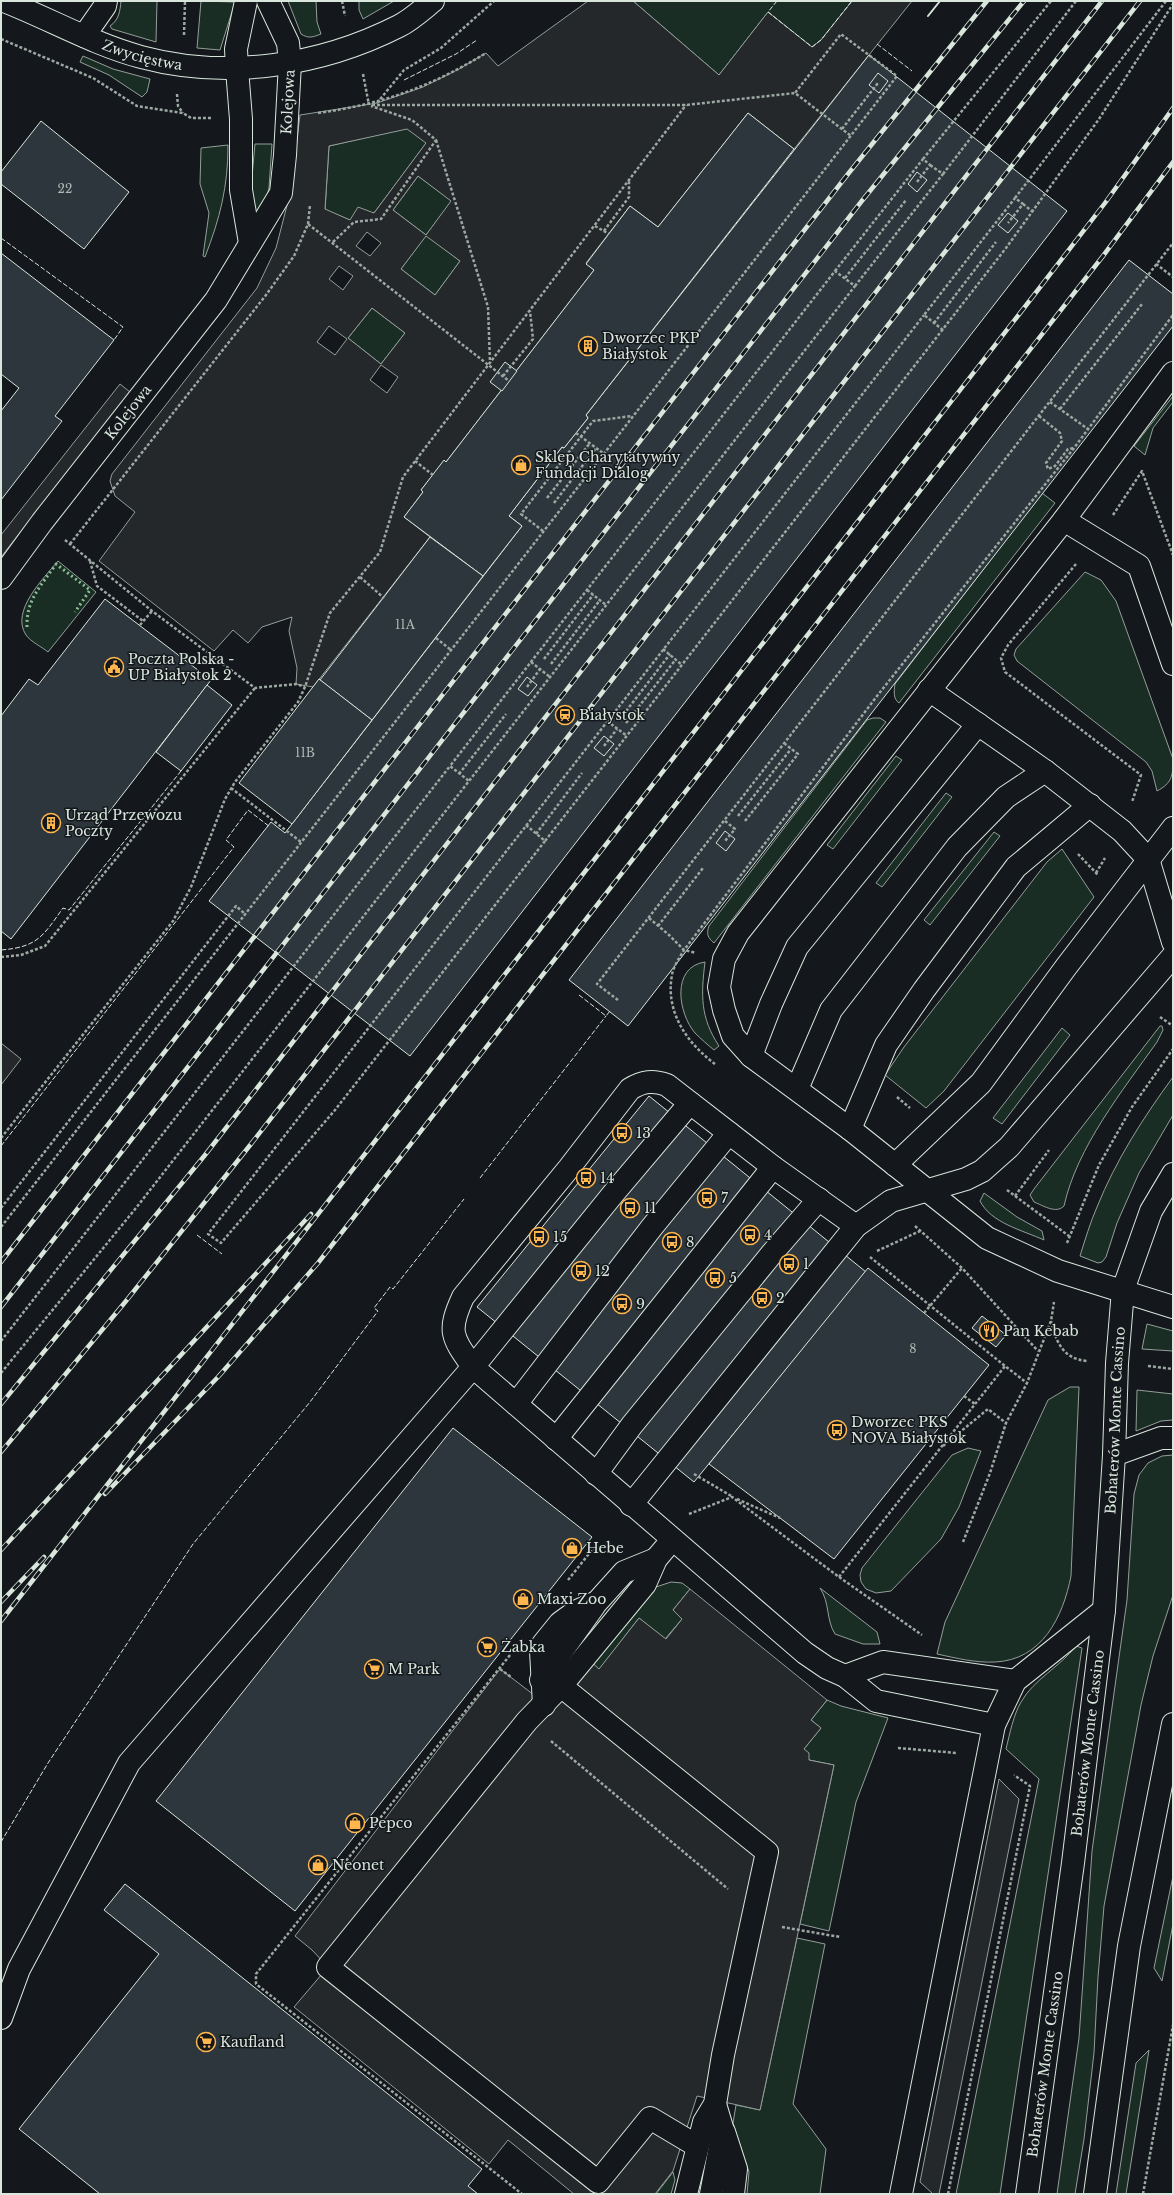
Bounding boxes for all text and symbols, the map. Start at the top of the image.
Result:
street label: Zwycięstwa [100,36,184,74]
street label: Kolejowa [277,69,299,135]
house number: 22 [58,181,72,196]
place label: Dworzec PKP Białystok [602,329,700,363]
building icon: Dworzec PKP Białystok [577,335,599,357]
street label: Kolejowa [101,381,155,443]
place label: Sklep Charytatywny Fundacji Dialog [535,448,681,482]
shop icon: Sklep Charytatywny Fundacji Dialog [510,454,532,476]
house number: 11A [395,617,416,632]
place label: Poczta Polska - UP Białystok 2 [128,650,235,684]
public building icon: Poczta Polska - UP Białystok 2 [103,656,125,678]
station icon: Białystok [554,704,576,726]
place label: Białystok [579,706,645,724]
house number: 11B [295,745,315,760]
place label: Urząd Przewozu Poczty [65,806,183,840]
building icon: Urząd Przewozu Poczty [40,812,62,834]
bus stop icon: 13 [611,1122,633,1144]
place label: 13 [636,1124,651,1142]
bus stop icon: 14 [575,1167,597,1189]
place label: 14 [600,1169,614,1187]
bus stop icon: 7 [696,1187,718,1209]
place label: 7 [721,1189,729,1207]
bus stop icon: 11 [619,1197,641,1219]
place label: 11 [644,1199,657,1217]
bus stop icon: 4 [739,1224,761,1246]
bus stop icon: 15 [528,1226,550,1248]
place label: 4 [764,1226,772,1244]
place label: 15 [553,1228,567,1246]
bus stop icon: 8 [661,1231,683,1253]
place label: 8 [686,1233,694,1251]
bus stop icon: 1 [778,1253,800,1275]
place label: 1 [803,1255,809,1273]
bus stop icon: 12 [570,1260,592,1282]
place label: 12 [595,1262,610,1280]
bus stop icon: 5 [704,1267,726,1289]
place label: 5 [729,1269,737,1287]
bus stop icon: 2 [751,1287,773,1309]
place label: 2 [776,1289,785,1307]
bus stop icon: 9 [611,1293,633,1315]
place label: 9 [636,1295,645,1313]
restaurant icon: Pan Kebab [978,1320,1000,1342]
place label: Pan Kebab [1003,1322,1079,1340]
street label: Bohaterów Monte Cassino [1101,1326,1129,1515]
house number: 8 [909,1341,917,1356]
place label: Dworzec PKS NOVA Białystok [851,1413,967,1447]
bus stop icon: Dworzec PKS NOVA Białystok [826,1419,848,1441]
shop icon: Hebe [561,1537,583,1559]
place label: Hebe [586,1539,624,1557]
shop icon: Maxi Zoo [512,1588,534,1610]
place label: Maxi Zoo [537,1590,606,1608]
supermarket icon: Żabka [476,1636,498,1658]
place label: Żabka [501,1638,545,1656]
street label: Bohaterów Monte Cassino [1067,1649,1108,1837]
supermarket icon: M Park [363,1658,385,1680]
place label: M Park [388,1660,440,1678]
shop icon: Pepco [344,1812,366,1834]
place label: Pepco [369,1814,412,1832]
shop icon: Neonet [307,1854,329,1876]
place label: Neonet [332,1856,385,1874]
street label: Bohaterów Monte Cassino [1023,1970,1067,2159]
supermarket icon: Kaufland [195,2031,217,2053]
place label: Kaufland [220,2033,285,2051]

